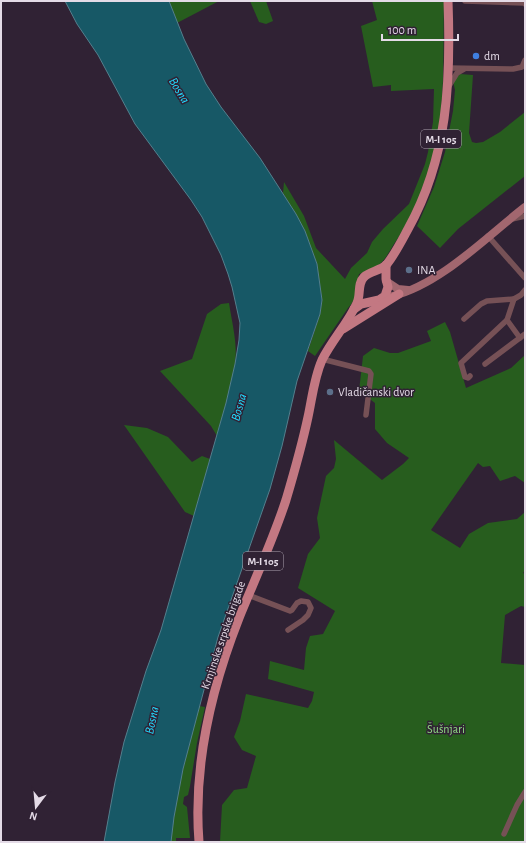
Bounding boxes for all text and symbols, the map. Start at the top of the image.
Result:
scale bar [382,16,458,42]
text: 100 m [388,24,416,36]
place label: dm [484,50,500,62]
marker: dm [471,51,481,61]
water label: Bosna [166,76,192,106]
road number: M-I 105 [421,130,461,148]
place label: INA [417,264,435,276]
marker: INA [404,265,414,275]
place label: Vladičanski dvor [338,386,414,398]
marker: Vladičanski dvor [325,387,335,397]
water label: Bosna [229,392,250,423]
road number: M-I 105 [243,552,283,570]
street label: Krnjinske srpske brigade [199,579,248,691]
water label: Bosna [143,705,162,735]
park label: Šušnjari [427,722,465,736]
north arrow [16,787,56,827]
text: N [28,810,39,822]

